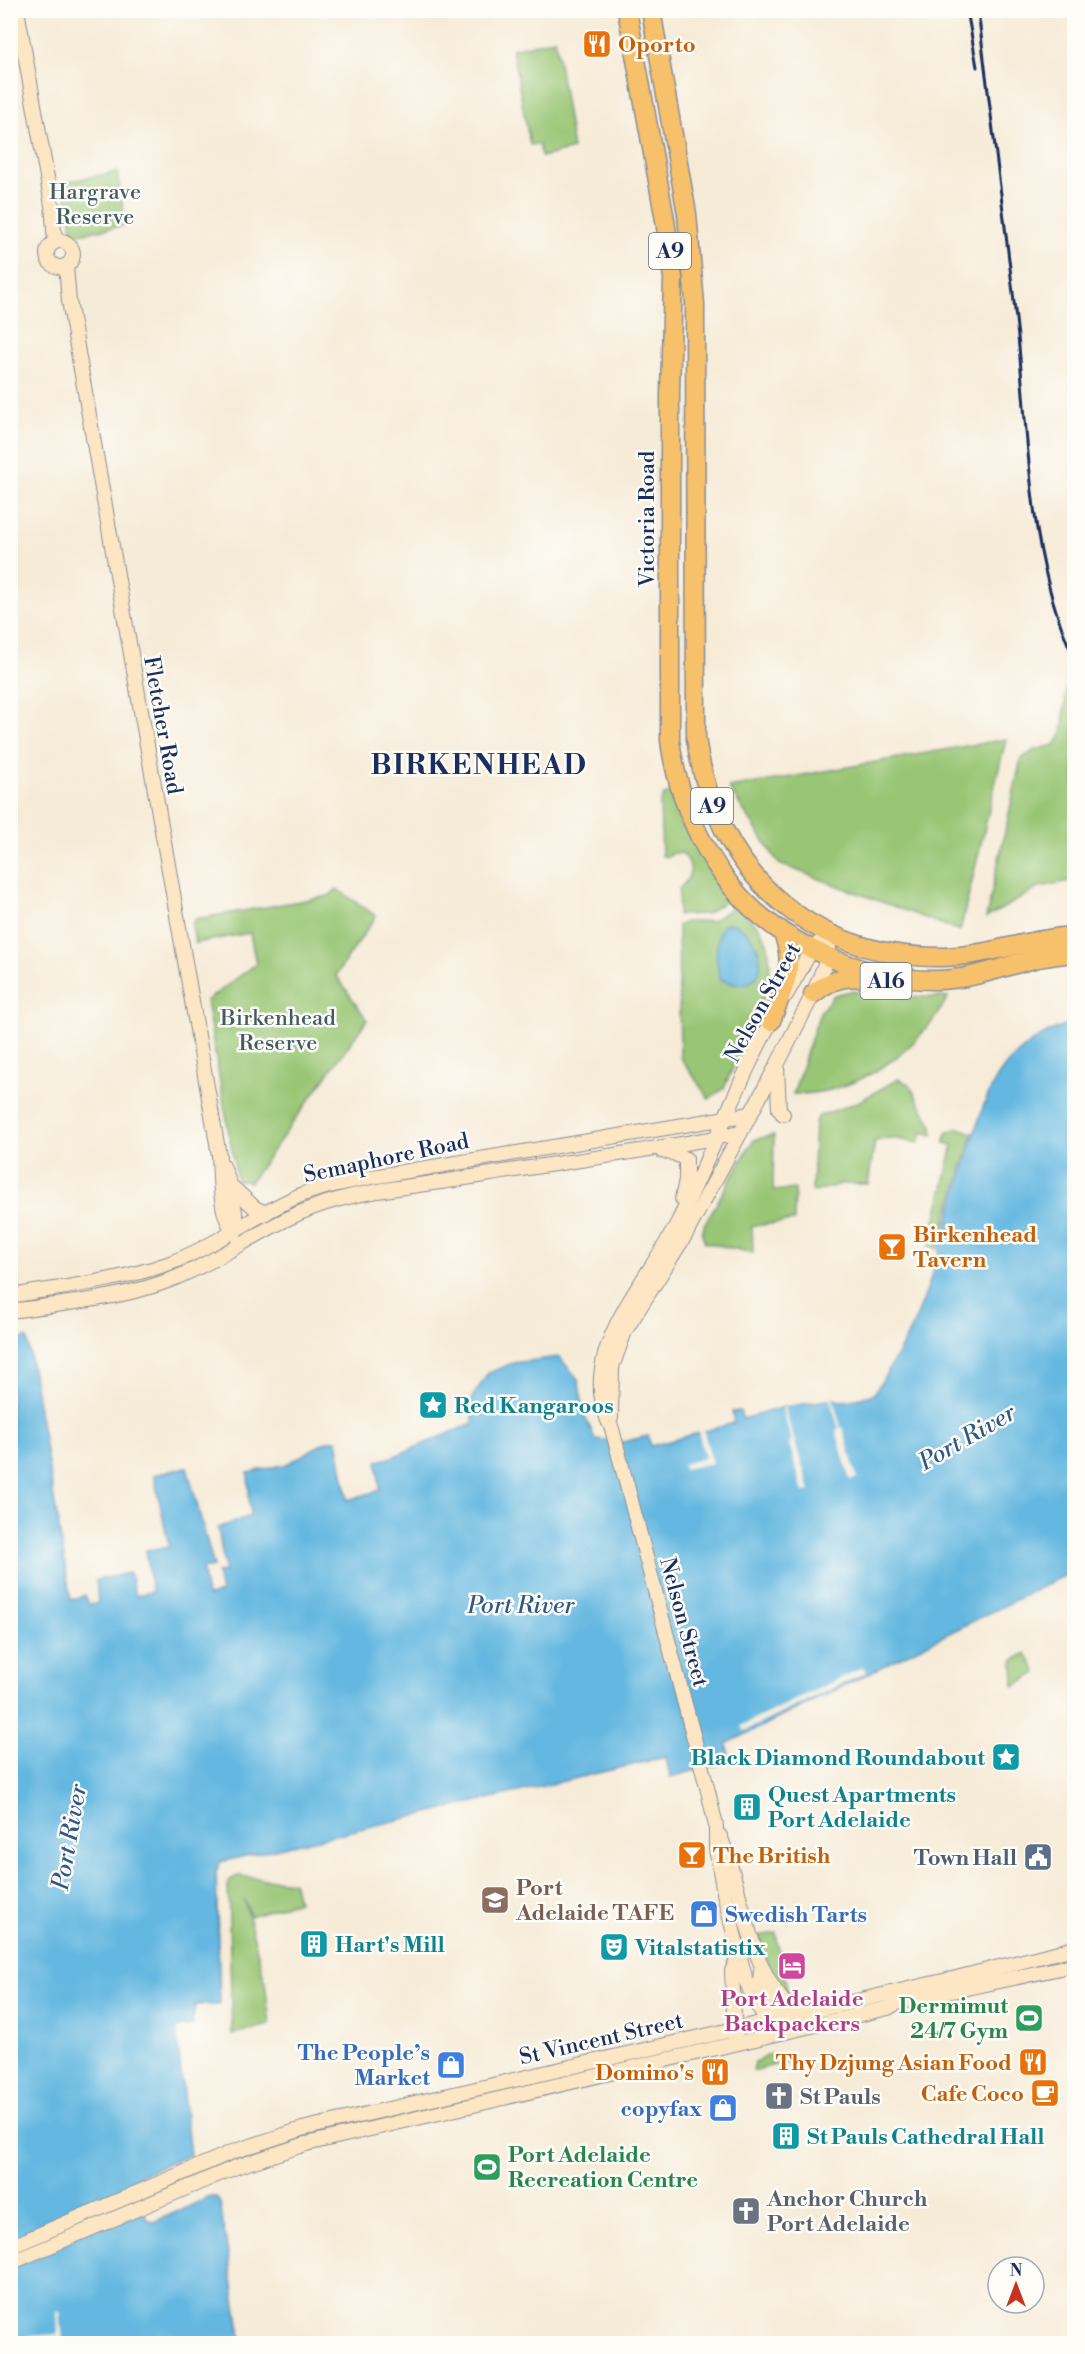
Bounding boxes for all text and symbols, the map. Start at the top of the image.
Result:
restaurant icon: Oporto [581,28,613,60]
place label: Oporto [618,32,696,59]
park label: Hargrave Reserve [49,179,141,231]
road number: A9 [649,233,691,269]
street label: Victoria Road [634,450,661,588]
street label: Fletcher Road [137,654,188,797]
district label: BIRKENHEAD [371,748,587,783]
road number: A9 [691,788,733,824]
street label: Nelson Street [719,938,807,1067]
road number: A16 [860,963,912,999]
park label: Birkenhead Reserve [219,1005,336,1057]
street label: Semaphore Road [301,1128,472,1189]
place label: Birkenhead Tavern [913,1222,1037,1274]
bar icon: Birkenhead Tavern [876,1231,908,1263]
place icon: Red Kangaroos [417,1389,449,1421]
place label: Red Kangaroos [454,1393,614,1420]
water label: Port River [913,1398,1022,1478]
street label: Nelson Street [653,1555,714,1690]
water label: Port River [467,1591,575,1621]
place icon: Black Diamond Roundabout [990,1741,1022,1773]
place label: Black Diamond Roundabout [691,1745,985,1772]
water label: Port River [46,1781,94,1893]
place label: Quest Apartments Port Adelaide [768,1782,956,1834]
building icon: Quest Apartments Port Adelaide [731,1791,763,1823]
bar icon: The British [676,1839,708,1871]
public building icon: Town Hall [1022,1841,1054,1873]
place label: The British [713,1843,831,1870]
place label: Town Hall [914,1845,1017,1872]
place label: Port Adelaide TAFE [515,1875,674,1927]
school or university icon: Port Adelaide TAFE [479,1884,511,1916]
shop icon: Swedish Tarts [688,1898,720,1930]
place label: Swedish Tarts [725,1902,867,1929]
building icon: Hart's Mill [298,1928,330,1960]
theatre icon: Vitalstatistix [598,1931,630,1963]
place label: Hart's Mill [335,1932,445,1959]
place label: Vitalstatistix [634,1935,766,1962]
hotel icon: Port Adelaide Backpackers [776,1950,808,1982]
place label: Port Adelaide Backpackers [721,1986,864,2038]
place label: Dermimut 24/7 Gym [899,1993,1008,2045]
sports icon: Dermimut 24/7 Gym [1013,2002,1045,2034]
street label: St Vincent Street [517,2007,686,2071]
place label: The People’s Market [298,2040,430,2092]
restaurant icon: Thy Dzjung Asian Food [1017,2046,1049,2078]
shop icon: The People’s Market [435,2049,467,2081]
place label: Thy Dzjung Asian Food [776,2050,1012,2077]
restaurant icon: Domino's [699,2056,731,2088]
place label: Domino's [595,2060,694,2087]
cafe icon: Cafe Coco [1029,2077,1061,2109]
church icon: St Pauls [763,2080,795,2112]
place label: Cafe Coco [921,2081,1024,2108]
place label: St Pauls [800,2084,881,2111]
shop icon: copyfax [707,2092,739,2124]
place label: copyfax [620,2096,702,2123]
building icon: St Pauls Cathedral Hall [770,2120,802,2152]
place label: St Pauls Cathedral Hall [807,2124,1045,2151]
place label: Port Adelaide Recreation Centre [508,2142,698,2194]
sports icon: Port Adelaide Recreation Centre [471,2151,503,2183]
place label: Anchor Church Port Adelaide [766,2186,928,2238]
church icon: Anchor Church Port Adelaide [730,2195,762,2227]
north arrow [986,2255,1046,2315]
text: N [1010,2261,1023,2281]

